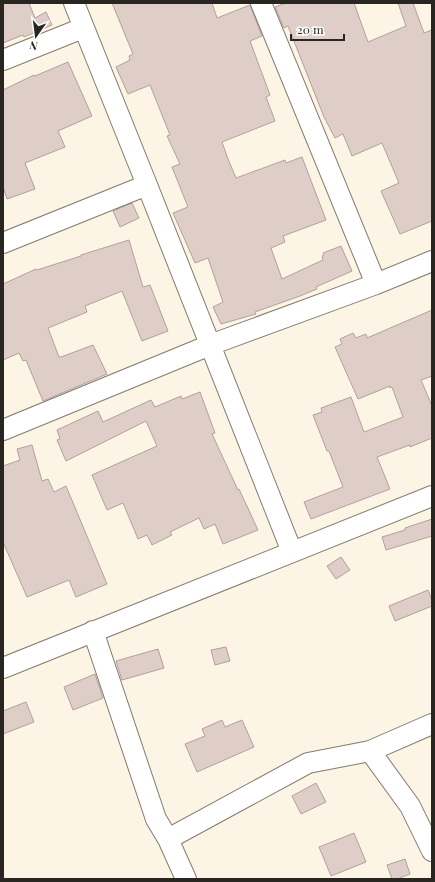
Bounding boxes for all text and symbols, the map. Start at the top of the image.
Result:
north arrow [16,16,56,56]
scale bar [291,16,344,42]
text: 20 m [297,21,324,37]
text: N [28,38,39,54]

